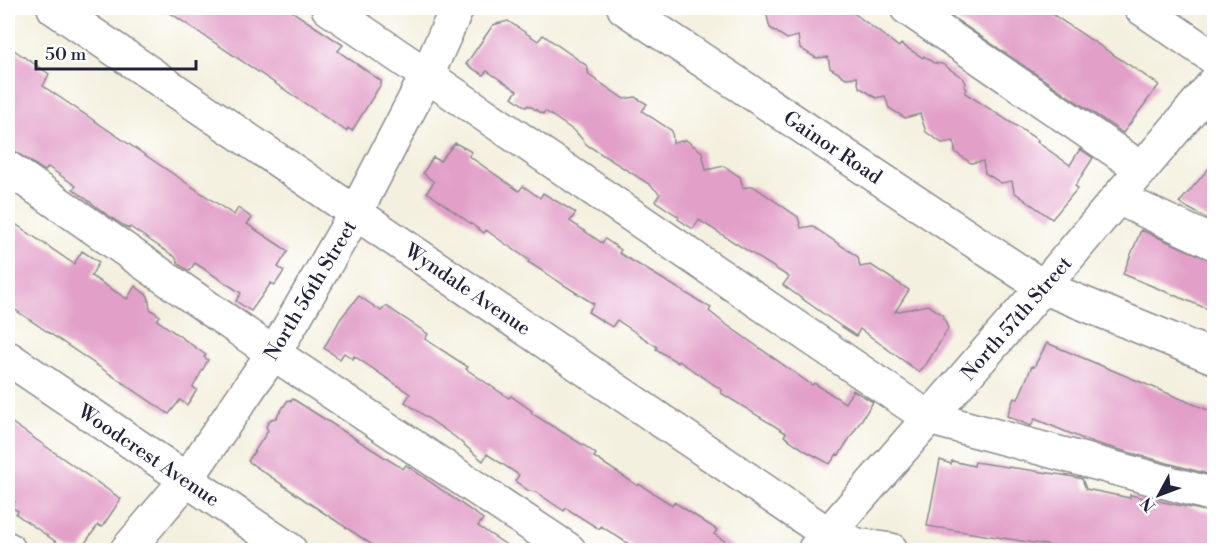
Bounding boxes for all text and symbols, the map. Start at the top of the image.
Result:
scale bar [36,33,196,71]
text: 50 m [45,43,87,66]
street label: Gainor Road [778,106,887,191]
street label: North 56th Street [260,216,363,365]
street label: Wyndale Avenue [398,238,535,342]
street label: North 57th Street [956,252,1078,386]
street label: Woodcrest Avenue [72,399,224,513]
north arrow [1129,465,1189,525]
text: N [1137,493,1160,516]

